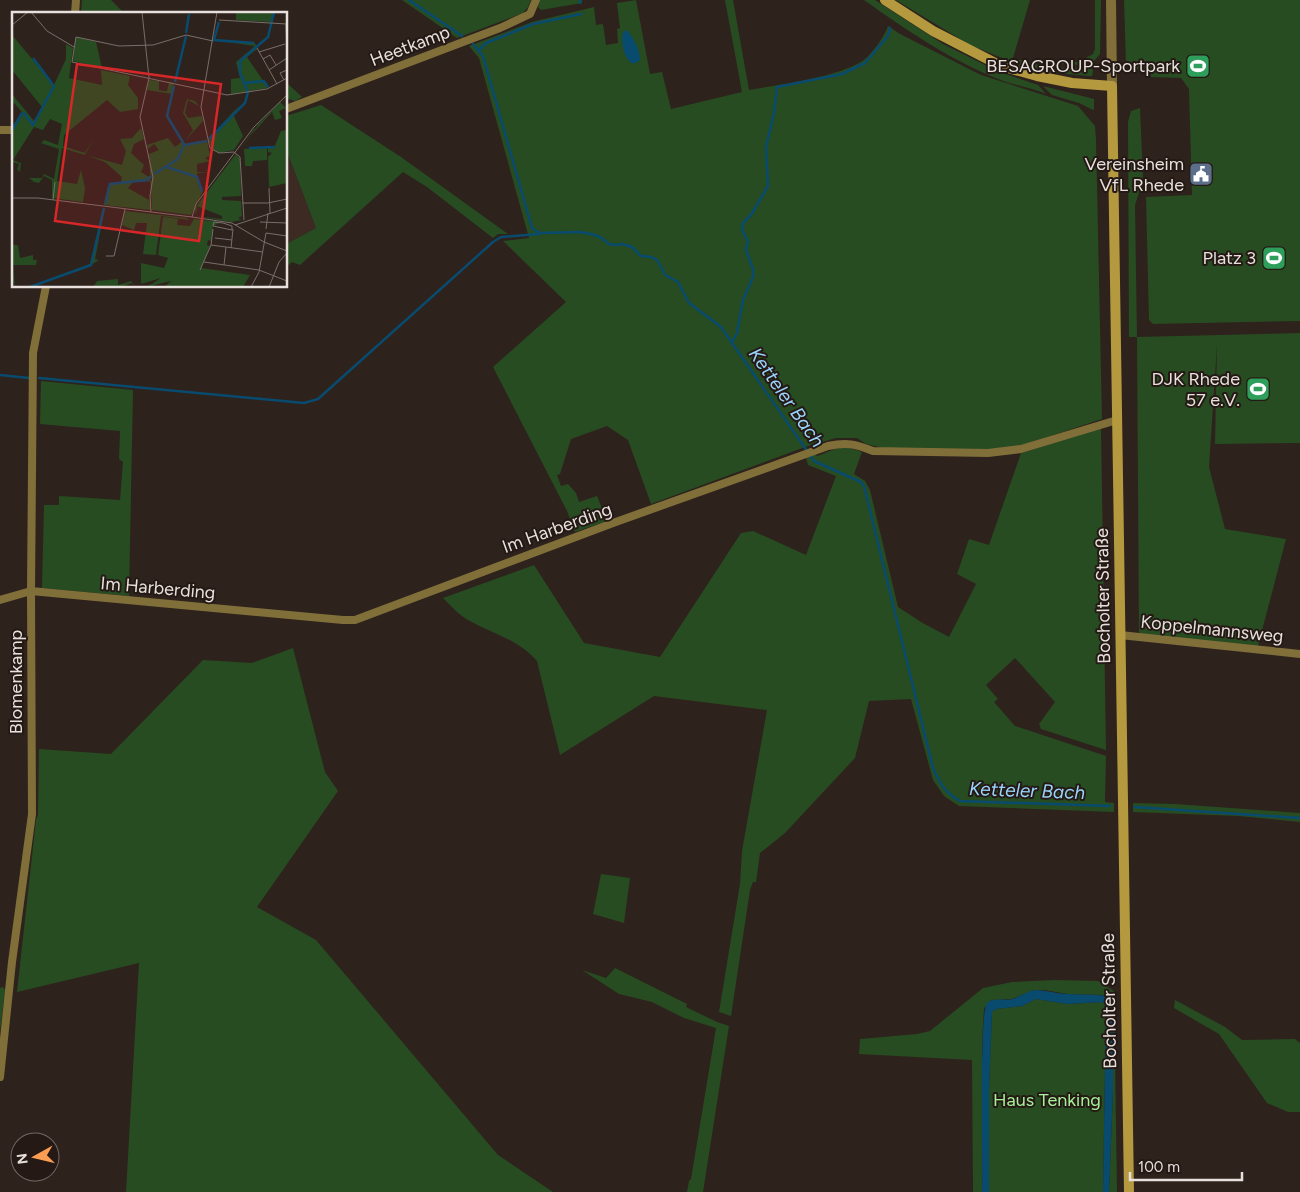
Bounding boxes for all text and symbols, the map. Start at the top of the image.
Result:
inset map [12,12,288,288]
street label: Heetkamp [367,21,453,71]
sports icon: BESAGROUP-Sportpark [1185,53,1211,79]
place label: BESAGROUP-Sportpark [986,55,1180,77]
place label: Vereinsheim VfL Rhede [1085,153,1184,196]
public building icon: Vereinsheim VfL Rhede [1188,161,1214,187]
sports icon: Platz 3 [1261,245,1287,271]
place label: Platz 3 [1203,247,1256,269]
water label: Ketteler Bach [744,343,830,452]
place label: DJK Rhede 57 e.V. [1151,368,1240,411]
sports icon: DJK Rhede 57 e.V. [1245,376,1271,402]
street label: Im Harberding [499,498,615,558]
street label: Bocholter Straße [1091,528,1115,664]
street label: Im Harberding [100,572,216,604]
street label: Koppelmannsweg [1139,611,1285,647]
street label: Blomenkamp [5,630,27,734]
water label: Ketteler Bach [968,777,1086,804]
street label: Bocholter Straße [1097,933,1121,1069]
park label: Haus Tenking [993,1089,1101,1111]
north arrow [10,1132,60,1182]
scale bar [1130,1150,1242,1182]
text: N [13,1152,32,1165]
text: 100 m [1138,1158,1180,1176]

